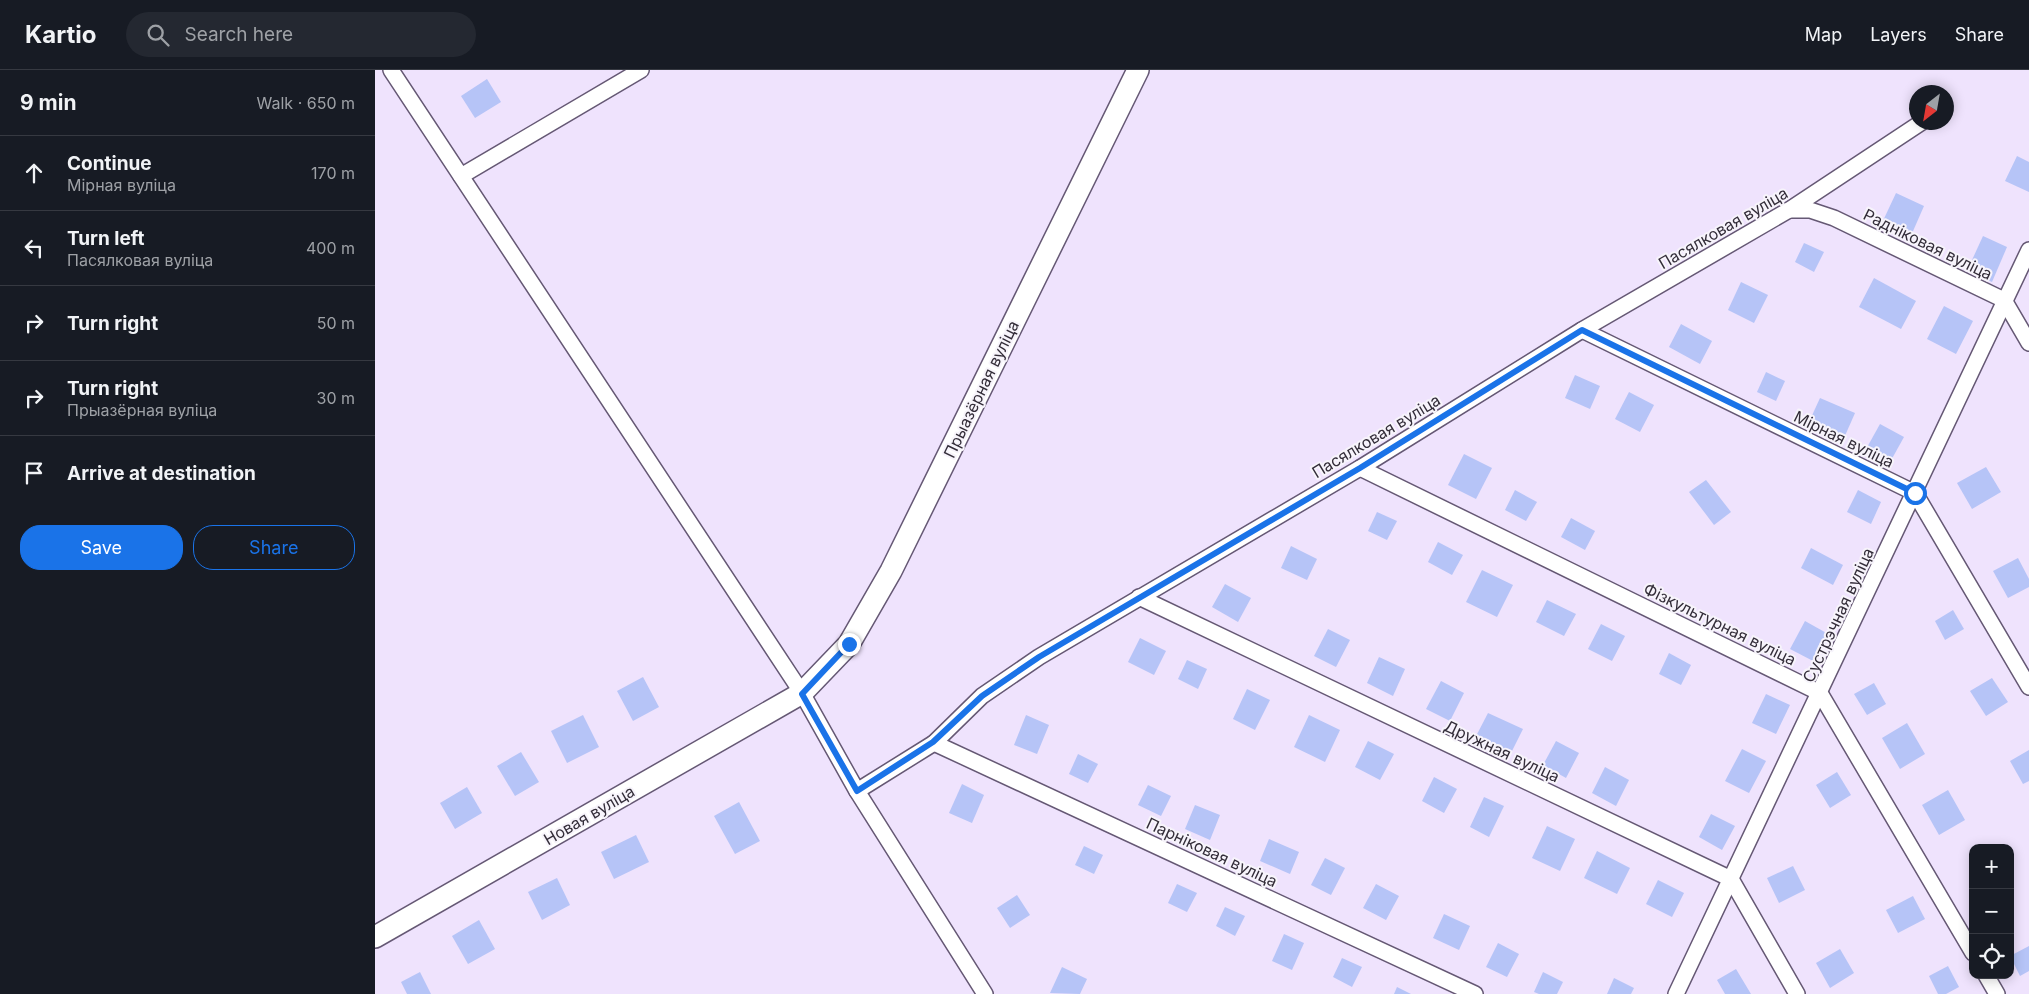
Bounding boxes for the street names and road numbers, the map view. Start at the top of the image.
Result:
street label: Пасялковая вуліца [1655,183,1791,273]
street label: Радніковая вуліца [1860,204,1996,284]
street label: Прыазёрная вуліца [939,317,1023,461]
street label: Пасялковая вуліца [1308,390,1444,482]
street label: Мірная вуліца [1791,406,1897,472]
street label: Сустрэчная вуліца [1798,545,1878,685]
street label: Фізкультурная вуліца [1641,578,1799,670]
street label: Дружная вуліца [1441,715,1563,787]
street label: Новая вуліца [540,781,638,849]
street label: Парніковая вуліца [1143,813,1281,891]

